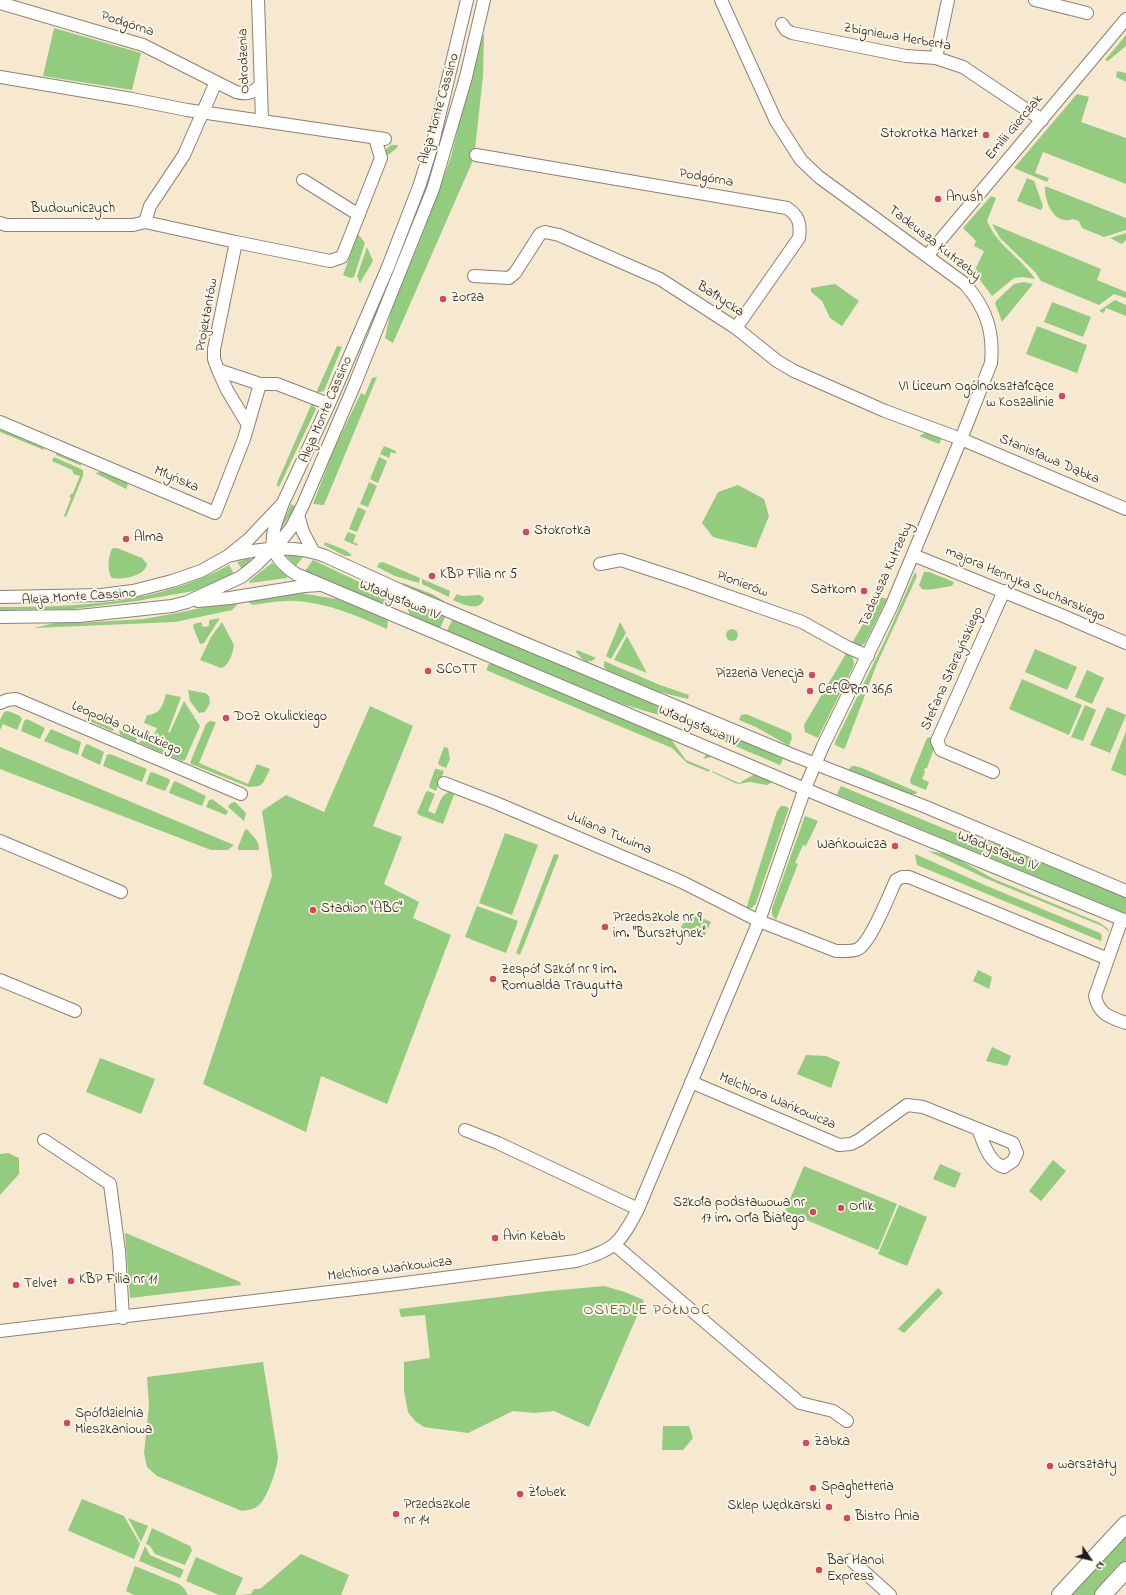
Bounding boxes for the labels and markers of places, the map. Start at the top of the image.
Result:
place label: Stokrotka Market [880,127,978,143]
marker: Stokrotka Market [981,130,991,140]
place label: Anush [946,191,983,207]
marker: Anush [933,194,943,204]
place label: Zorza [451,291,484,307]
marker: Zorza [438,294,448,304]
place label: VI Liceum Ogólnokształcące w Koszalinie [899,380,1054,412]
marker: VI Liceum Ogólnokształcące w Koszalinie [1057,391,1067,401]
place label: Stokrotka [534,524,591,540]
marker: Stokrotka [521,527,531,537]
place label: Alma [134,531,163,547]
marker: Alma [121,534,131,544]
place label: KBP Filia nr 5 [440,568,517,584]
marker: KBP Filia nr 5 [427,571,437,581]
place label: Satkom [810,583,856,599]
marker: Satkom [859,586,869,596]
place label: SCOTT [436,663,477,679]
marker: SCOTT [423,666,433,676]
place label: Pizzeria Venecja [716,667,804,683]
marker: Pizzeria Venecja [807,670,817,680]
place label: Cef@Rm 36,6 [818,683,892,699]
marker: Cef@Rm 36,6 [805,686,815,696]
place label: DOZ Okulickiego [234,710,327,726]
marker: DOZ Okulickiego [221,713,231,723]
place label: Wańkowicza [817,838,887,854]
marker: Wańkowicza [890,841,900,851]
place label: Stadion "ABC" [321,902,403,918]
marker: Stadion "ABC" [308,905,318,915]
place label: Przedszkole nr 9 im. "Bursztynek" [613,911,706,944]
marker: Przedszkole nr 9 im. "Bursztynek" [600,922,610,932]
place label: Zespół Szkół nr 9 im. Romualda Traugutta [501,963,623,996]
marker: Zespół Szkół nr 9 im. Romualda Traugutta [488,974,498,984]
place label: Szkoła podstawowa nr 17 im. Orła Białego [673,1196,805,1228]
place label: Orlik [849,1200,874,1216]
marker: Orlik [836,1203,846,1213]
marker: Szkoła podstawowa nr 17 im. Orła Białego [808,1207,818,1217]
place label: Avin Kebab [503,1230,565,1246]
marker: Avin Kebab [490,1233,500,1243]
place label: KBP Filia nr 11 [79,1273,157,1289]
marker: KBP Filia nr 11 [66,1276,76,1286]
place label: Telvet [24,1277,57,1293]
marker: Telvet [11,1280,21,1290]
place label: Spółdzielnia Mieszkaniowa [75,1407,152,1440]
marker: Spółdzielnia Mieszkaniowa [62,1418,72,1428]
place label: Żabka [814,1435,850,1451]
marker: Żabka [801,1438,811,1448]
place label: warsztaty [1058,1458,1117,1474]
marker: warsztaty [1045,1461,1055,1471]
place label: Spaghetteria [821,1480,894,1496]
marker: Spaghetteria [808,1483,818,1493]
place label: Żłobek [528,1486,566,1502]
marker: Żłobek [515,1489,525,1499]
place label: Przedszkole nr 14 [404,1498,470,1530]
place label: Sklep Wędkarski [727,1499,821,1515]
marker: Sklep Wędkarski [824,1502,834,1512]
marker: Przedszkole nr 14 [391,1509,401,1519]
place label: Bistro Ania [855,1510,919,1526]
marker: Bistro Ania [842,1513,852,1523]
place label: Bar Hanoi Express [827,1554,884,1586]
marker: Bar Hanoi Express [814,1565,824,1575]

